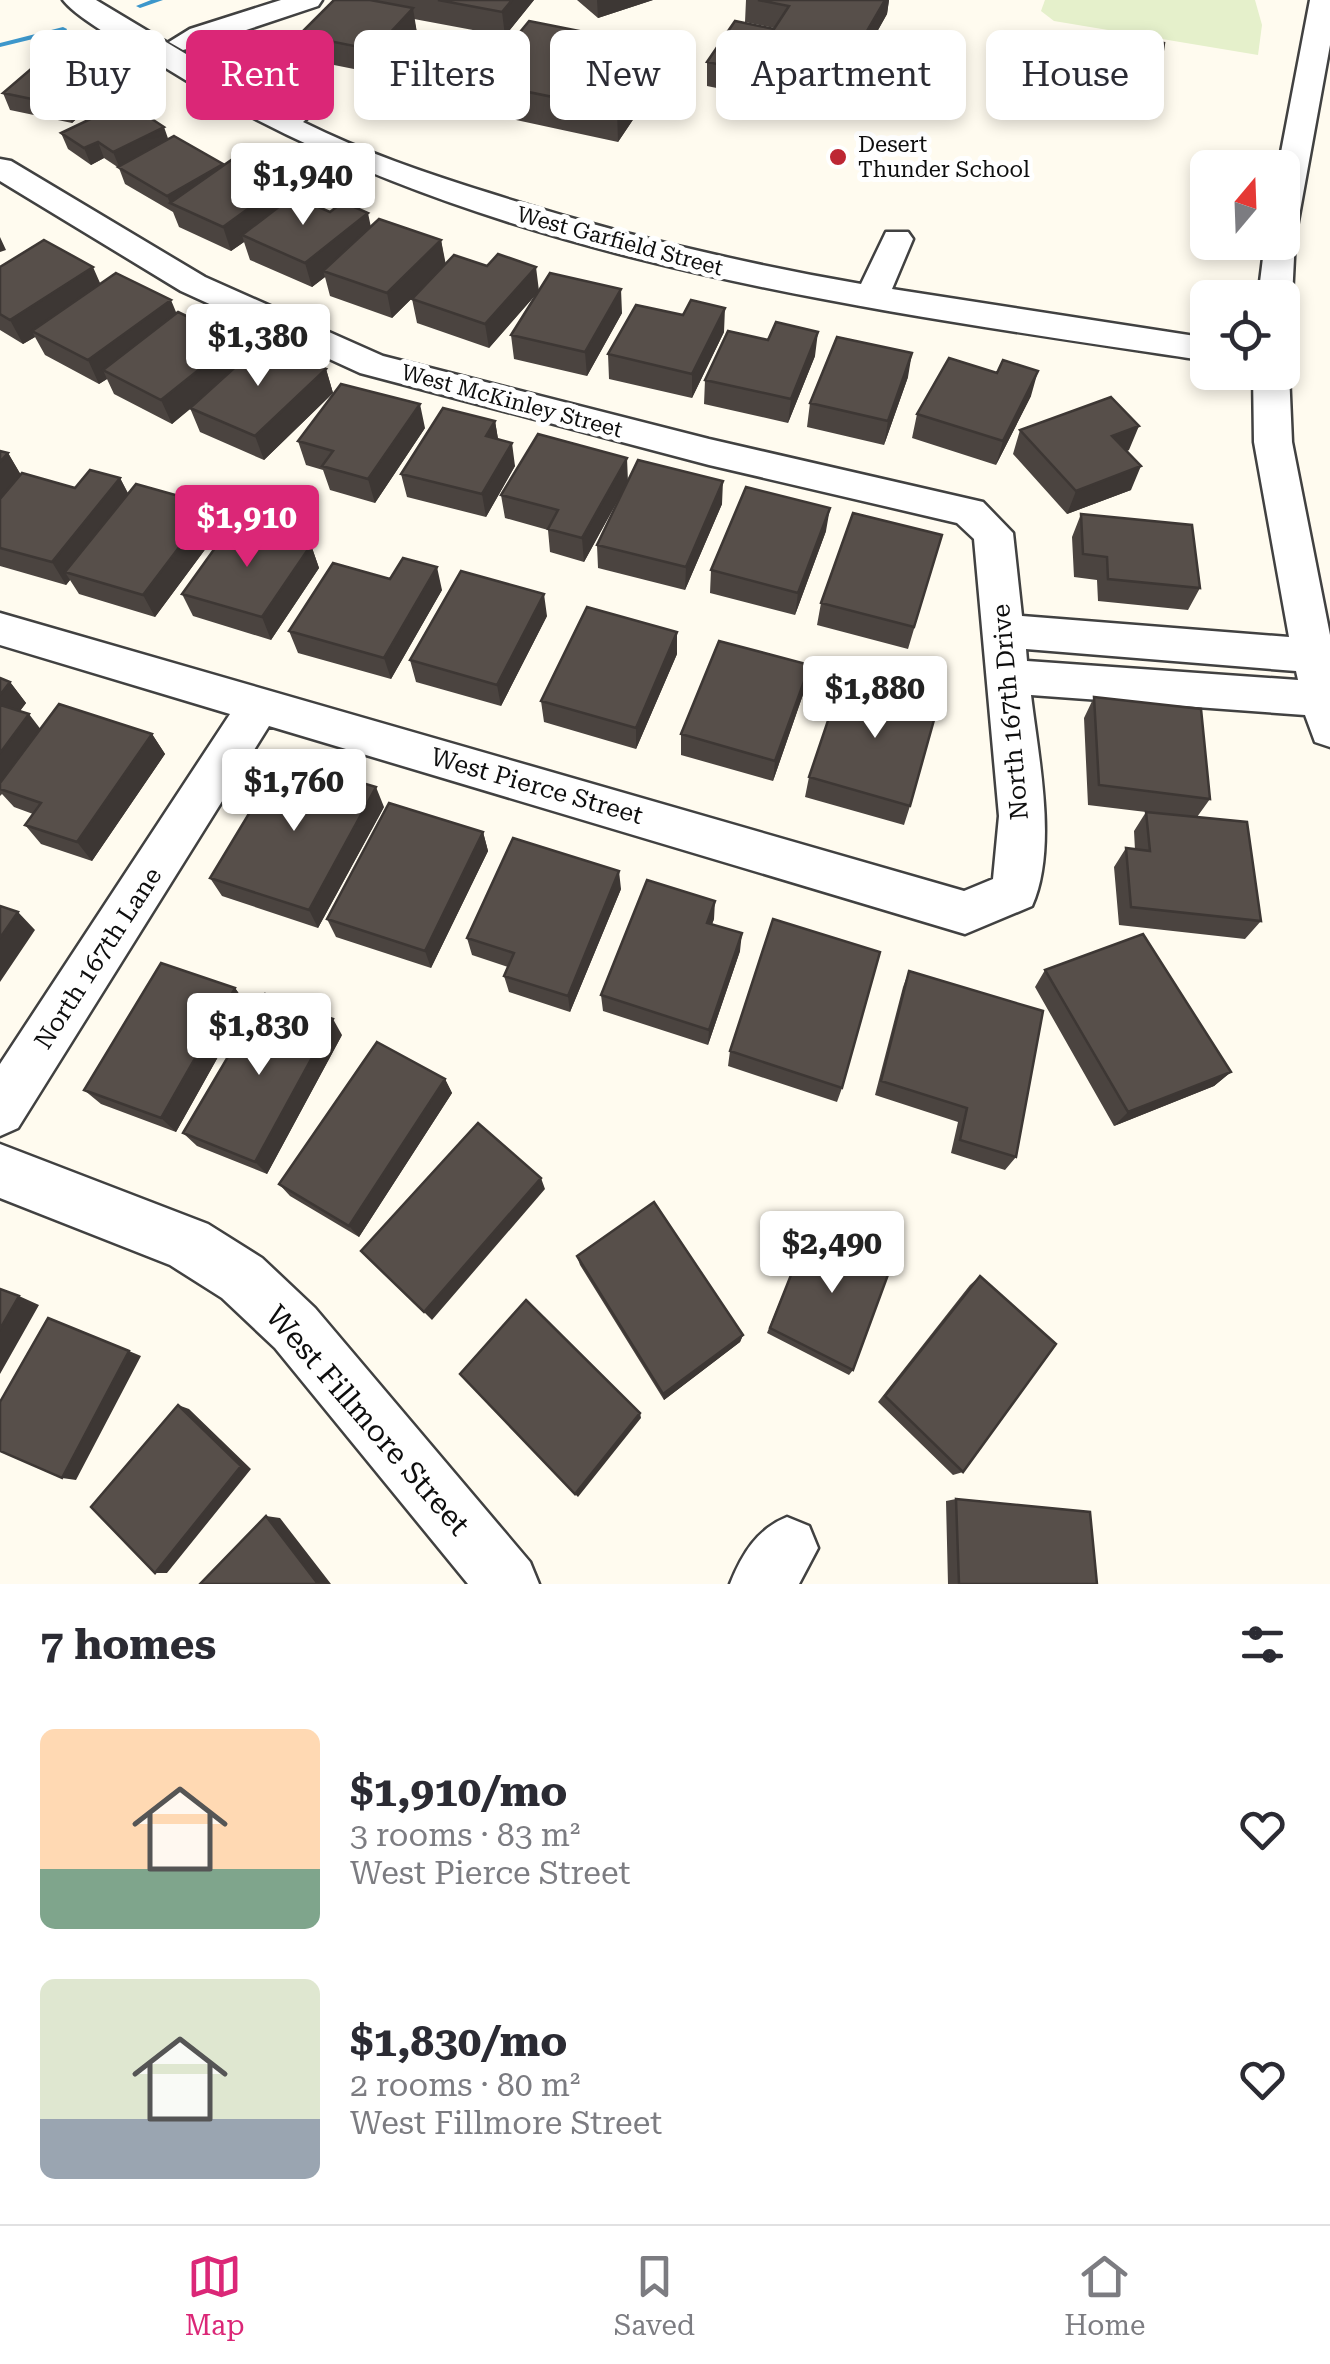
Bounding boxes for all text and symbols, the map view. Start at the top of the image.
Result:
chip: Buy [30,30,166,120]
chip: Rent [186,30,334,120]
chip: Filters [354,30,530,120]
chip: New [550,30,696,120]
chip: Apartment [716,30,966,120]
chip: House [986,30,1164,120]
place label: Desert Thunder School [858,132,1030,182]
pin: $1,940 [222,143,384,228]
marker: Desert Thunder School [827,146,849,168]
north arrow [1190,150,1300,260]
map controls [1190,150,1300,390]
text: $1,940 [253,156,353,194]
street label: West Garfield Street [514,201,726,281]
button: locate [1190,280,1300,390]
pin: $1,380 [177,304,339,389]
text: $1,380 [208,317,308,355]
street label: West McKinley Street [399,359,625,443]
pin: $1,910 [166,485,328,570]
text: $1,910 [197,498,297,536]
street label: North 167th Drive [986,603,1034,821]
pin: $1,880 [794,656,956,741]
text: $1,880 [825,669,925,707]
street label: West Pierce Street [428,742,646,830]
pin: $1,760 [213,749,375,834]
text: $1,760 [244,762,344,800]
street label: North 167th Lane [29,862,167,1054]
pin: $1,830 [178,993,340,1078]
text: $1,830 [209,1006,309,1044]
pin: $2,490 [751,1211,913,1296]
text: $2,490 [782,1224,882,1262]
street label: West Fillmore Street [259,1298,477,1542]
icon: filters [1235,1617,1290,1672]
text: 7 homes [40,1620,216,1669]
text: $1,910/mo [350,1767,567,1816]
icon: home [120,1769,240,1889]
icon: heart [1235,1802,1290,1857]
text: 3 rooms · 83 m² [350,1816,580,1854]
text: West Pierce Street [350,1854,631,1892]
text: $1,830/mo [350,2017,567,2066]
icon: home [120,2019,240,2139]
icon: heart [1235,2052,1290,2107]
text: 2 rooms · 80 m² [350,2066,580,2104]
text: West Fillmore Street [350,2104,662,2142]
tab: Map [185,2249,245,2342]
tab: Saved [614,2249,695,2342]
tab: Home [1064,2249,1145,2342]

